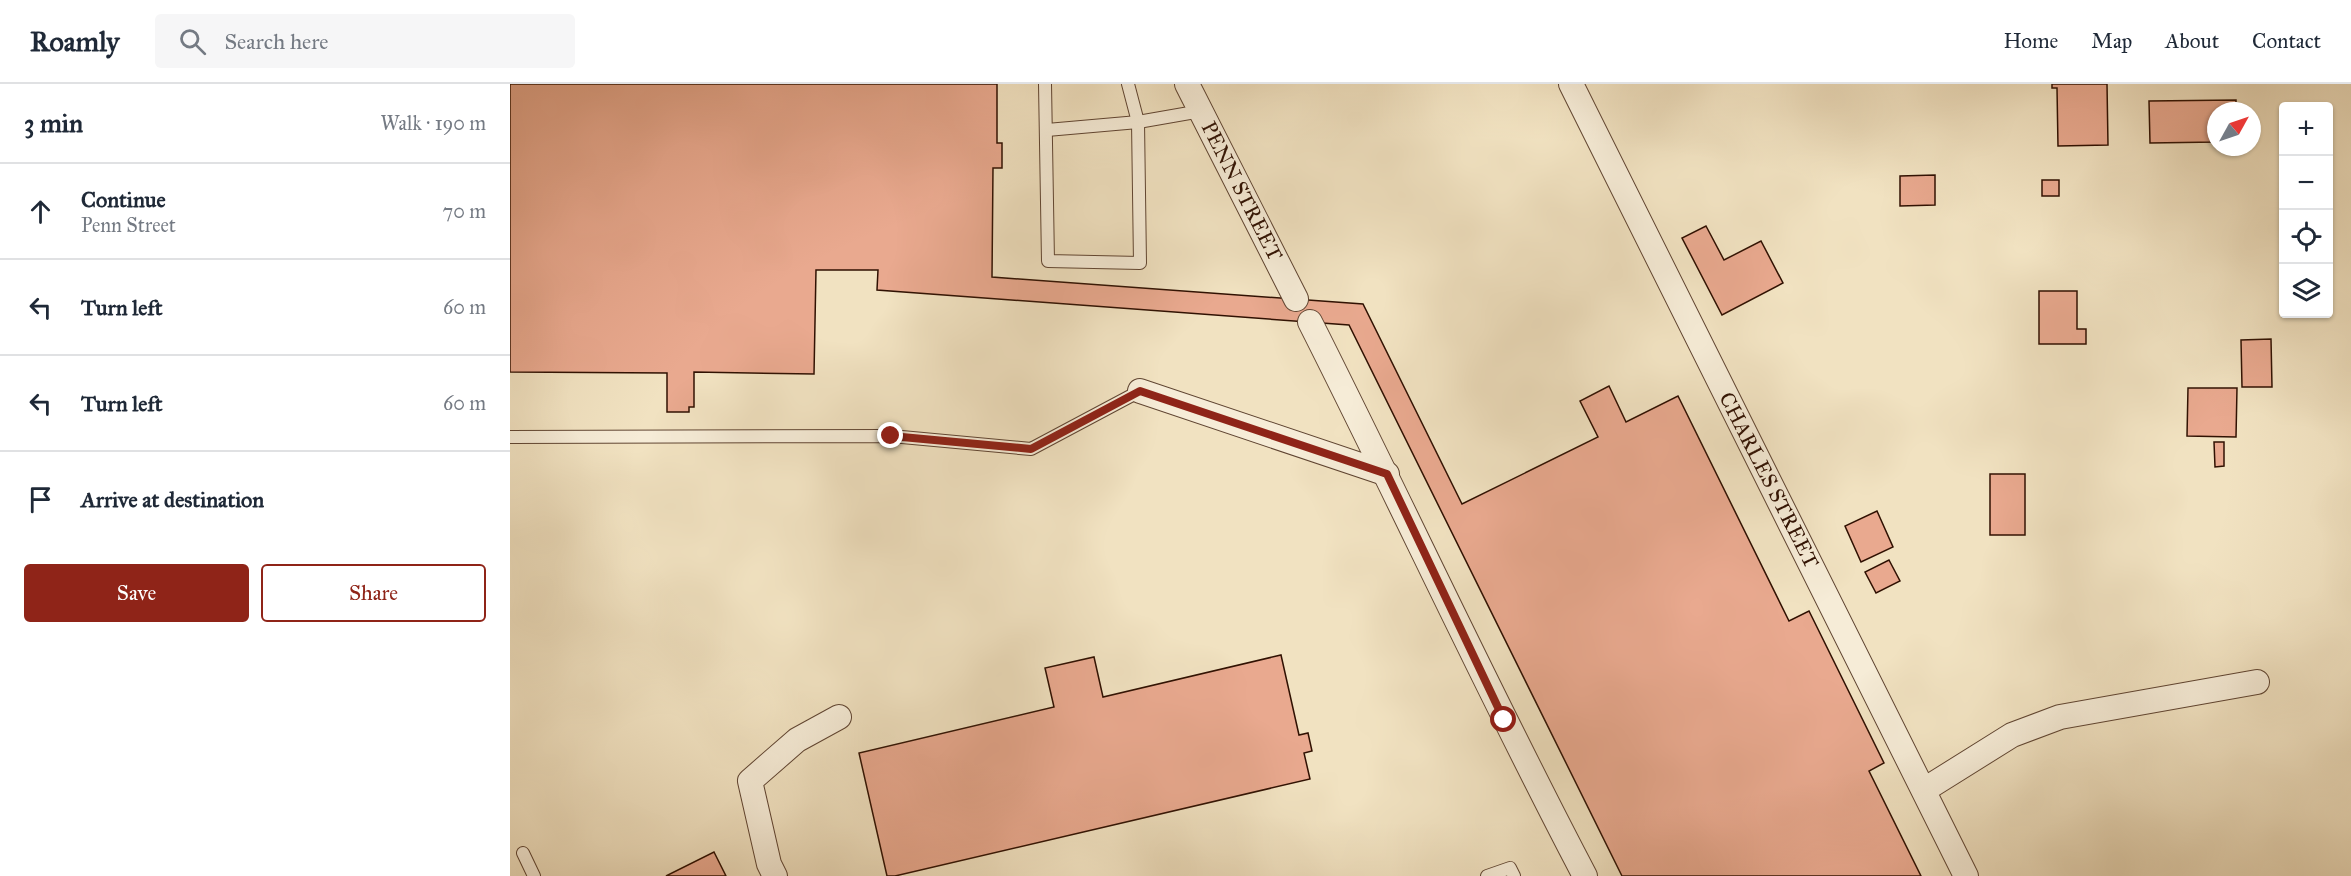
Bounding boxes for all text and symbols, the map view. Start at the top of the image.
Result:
search box [155,14,575,68]
text: Roamly [30,24,119,59]
icon: search [176,25,209,58]
text: Search here [224,28,328,55]
text: Home [2003,28,2058,54]
text: Map [2091,28,2132,54]
text: About [2165,28,2219,54]
text: Contact [2252,28,2321,54]
north arrow [2207,102,2261,156]
map controls [2279,102,2333,318]
button: + [2279,102,2333,156]
text: 3 min [24,107,83,139]
text: Walk · 190 m [381,111,486,135]
street label: PENN STREET [1196,117,1288,265]
button: − [2279,156,2333,210]
text: Continue [81,186,166,213]
icon: ahead [24,195,57,228]
text: 70 m [443,199,486,223]
button: locate [2279,210,2333,264]
text: Penn Street [81,213,176,237]
button: layers [2279,264,2333,318]
icon: left [24,291,57,324]
text: Turn left [81,294,163,321]
text: 60 m [443,295,486,319]
icon: left [24,387,57,420]
street label: CHARLES STREET [1713,388,1825,572]
text: Turn left [81,390,163,417]
text: 60 m [443,391,486,415]
route end [877,422,903,448]
icon: arrive [24,483,57,516]
text: Arrive at destination [81,486,264,513]
button: Save [24,564,249,622]
button: Share [261,564,486,622]
route start [1490,706,1516,732]

